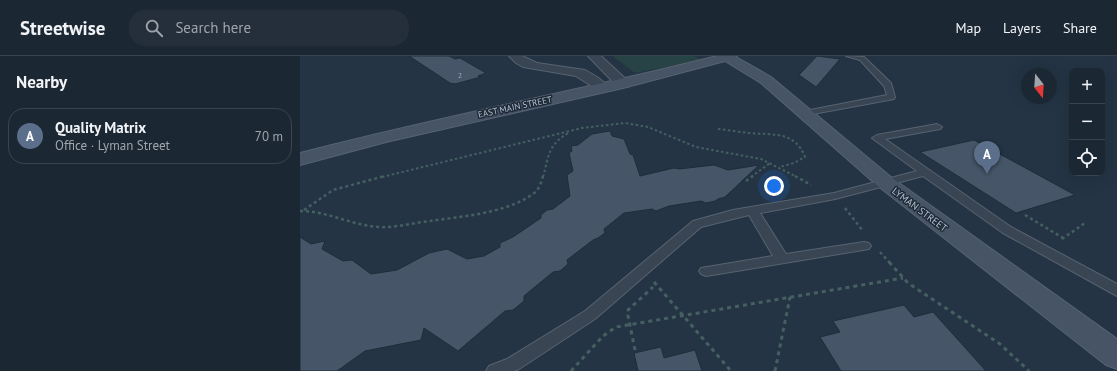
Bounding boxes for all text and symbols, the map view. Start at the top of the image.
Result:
search box [129,10,409,46]
text: Streetwise [20,16,105,40]
icon: search [143,17,165,39]
text: Search here [175,18,251,37]
text: Map [955,19,981,37]
text: Layers [1003,19,1041,37]
text: Share [1063,19,1097,37]
north arrow [1021,68,1057,104]
map controls [1069,68,1105,176]
button: + [1069,68,1105,104]
house number: 2 [458,70,462,80]
text: Nearby [16,71,67,93]
street label: EAST MAIN STREET [477,93,553,120]
button: − [1069,104,1105,140]
text: Quality Matrix [55,118,146,137]
text: A [26,128,34,145]
text: 70 m [255,128,283,145]
text: Office · Lyman Street [55,137,170,154]
button: locate [1069,140,1105,176]
pin: A [974,141,1000,174]
your location [764,176,784,196]
street label: LYMAN STREET [889,184,950,235]

